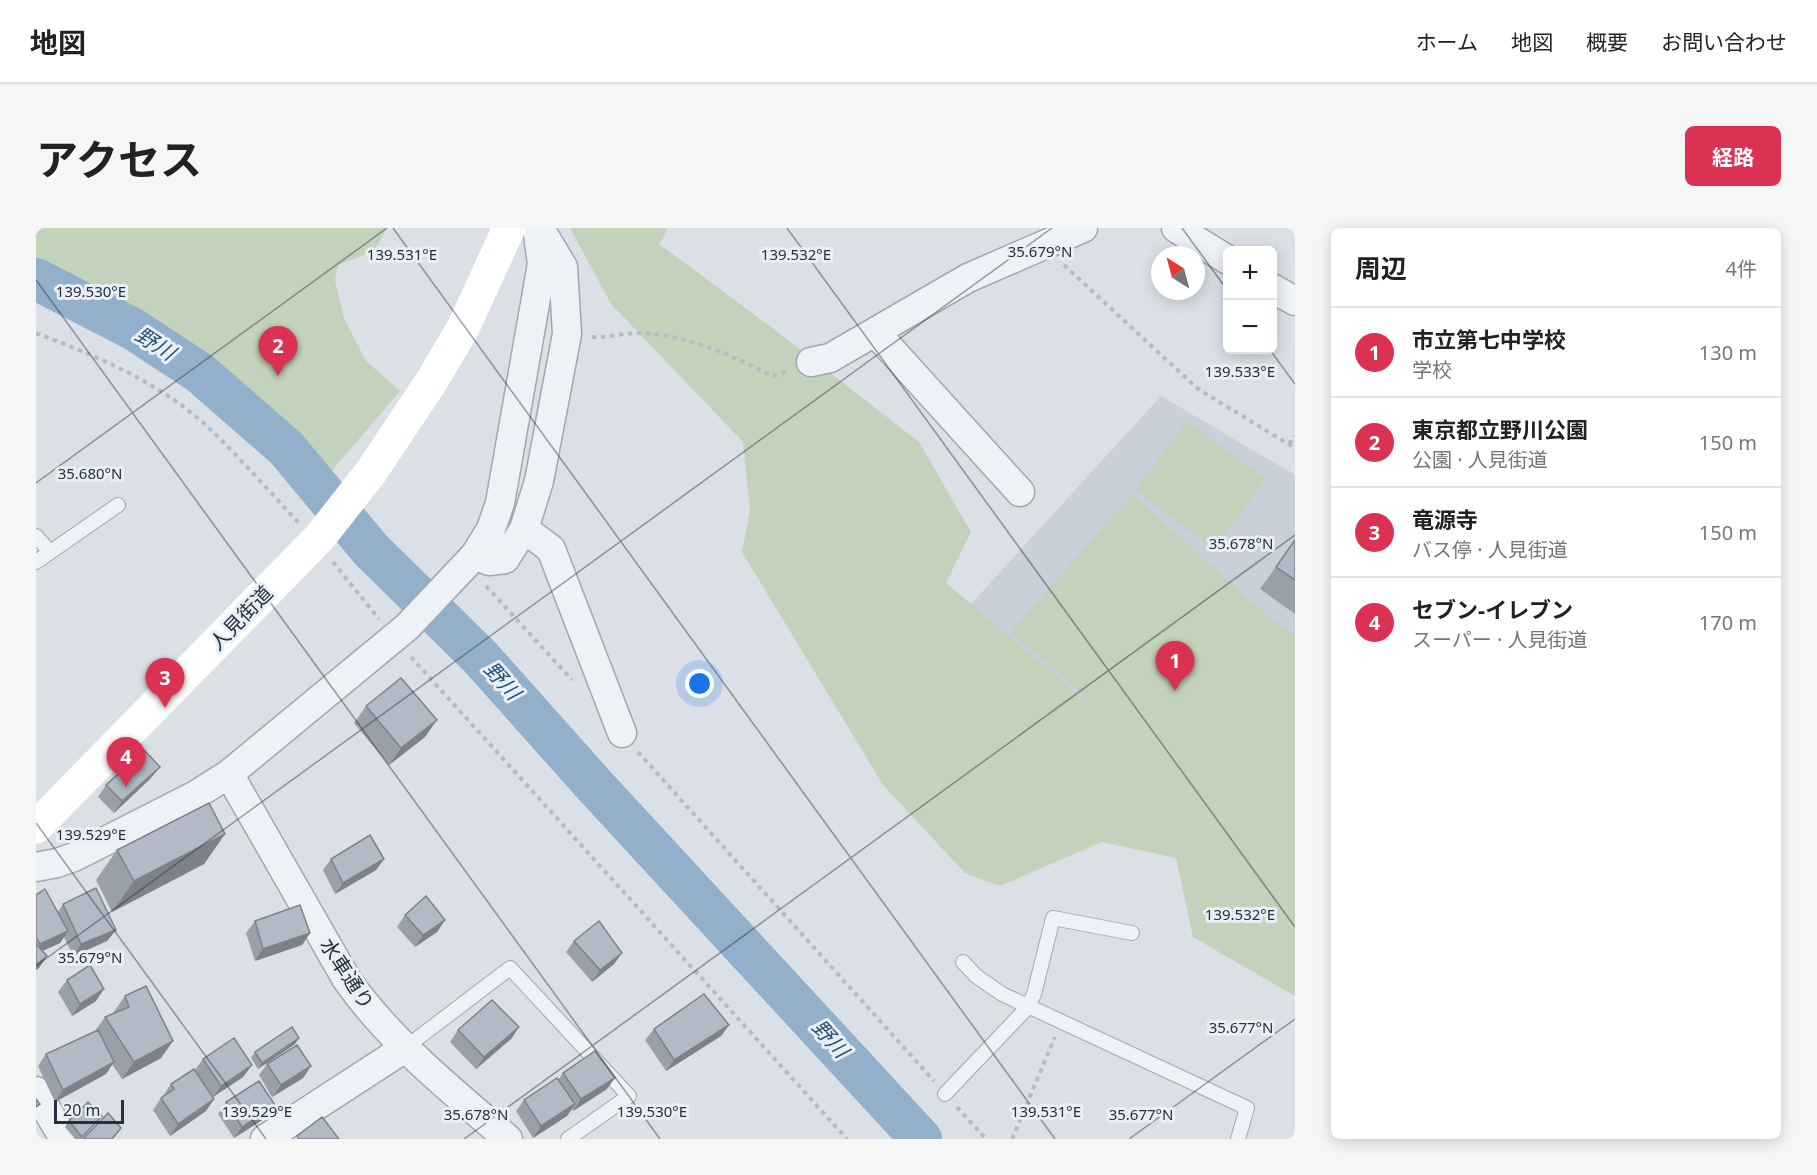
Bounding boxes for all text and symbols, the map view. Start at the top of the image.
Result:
text: 地図 [30,23,86,61]
text: ホーム [1416,28,1478,56]
text: 地図 [1511,28,1553,56]
text: 概要 [1586,28,1628,56]
text: お問い合わせ [1661,28,1787,56]
button: 経路 [1685,126,1781,186]
text: アクセス [36,130,202,187]
text: 35.679°N [1008,241,1072,261]
text: 139.531°E [367,244,437,264]
text: 139.532°E [761,244,831,264]
north arrow [1151,246,1205,300]
map controls [1223,246,1277,354]
button: + [1223,246,1277,300]
text: 周辺 [1355,250,1407,286]
text: 4件 [1726,255,1757,282]
text: 139.530°E [56,281,126,301]
button: − [1223,300,1277,354]
water label: 野川 [130,320,182,367]
text: 市立第七中学校 [1412,324,1566,354]
pin: 2 [258,326,298,376]
text: 1 [1369,339,1380,366]
text: 130 m [1699,339,1757,366]
text: 学校 [1412,356,1452,383]
text: 139.533°E [1205,361,1275,381]
text: 東京都立野川公園 [1412,414,1588,444]
text: 2 [1369,429,1380,456]
text: 150 m [1699,429,1757,456]
text: 公園 · 人見街道 [1412,446,1548,473]
text: 35.680°N [58,463,122,483]
text: 竜源寺 [1412,504,1478,534]
text: 3 [1369,519,1380,546]
text: 150 m [1699,519,1757,546]
text: 35.678°N [1209,533,1273,553]
text: バス停 · 人見街道 [1412,536,1568,563]
street label: 人見街道 [203,580,278,656]
text: セブン-イレブン [1412,594,1573,624]
text: 4 [1369,609,1380,636]
text: 170 m [1699,609,1757,636]
text: スーパー · 人見街道 [1412,626,1588,653]
pin: 1 [1156,642,1194,691]
water label: 野川 [478,655,529,707]
pin: 3 [146,658,184,708]
your location [685,669,714,698]
pin: 4 [106,738,146,787]
text: 139.529°E [56,824,126,844]
text: 139.532°E [1205,904,1275,924]
street label: 水車通り [314,933,381,1015]
text: 35.679°N [58,947,122,967]
water label: 野川 [806,1013,857,1065]
text: 35.677°N [1209,1017,1273,1037]
scale bar [54,1097,124,1124]
text: 20 m [63,1099,100,1121]
text: 139.529°E [222,1101,292,1121]
text: 139.530°E [617,1101,687,1121]
text: 139.531°E [1011,1101,1081,1121]
text: 35.678°N [444,1104,508,1124]
text: 35.677°N [1109,1104,1173,1124]

